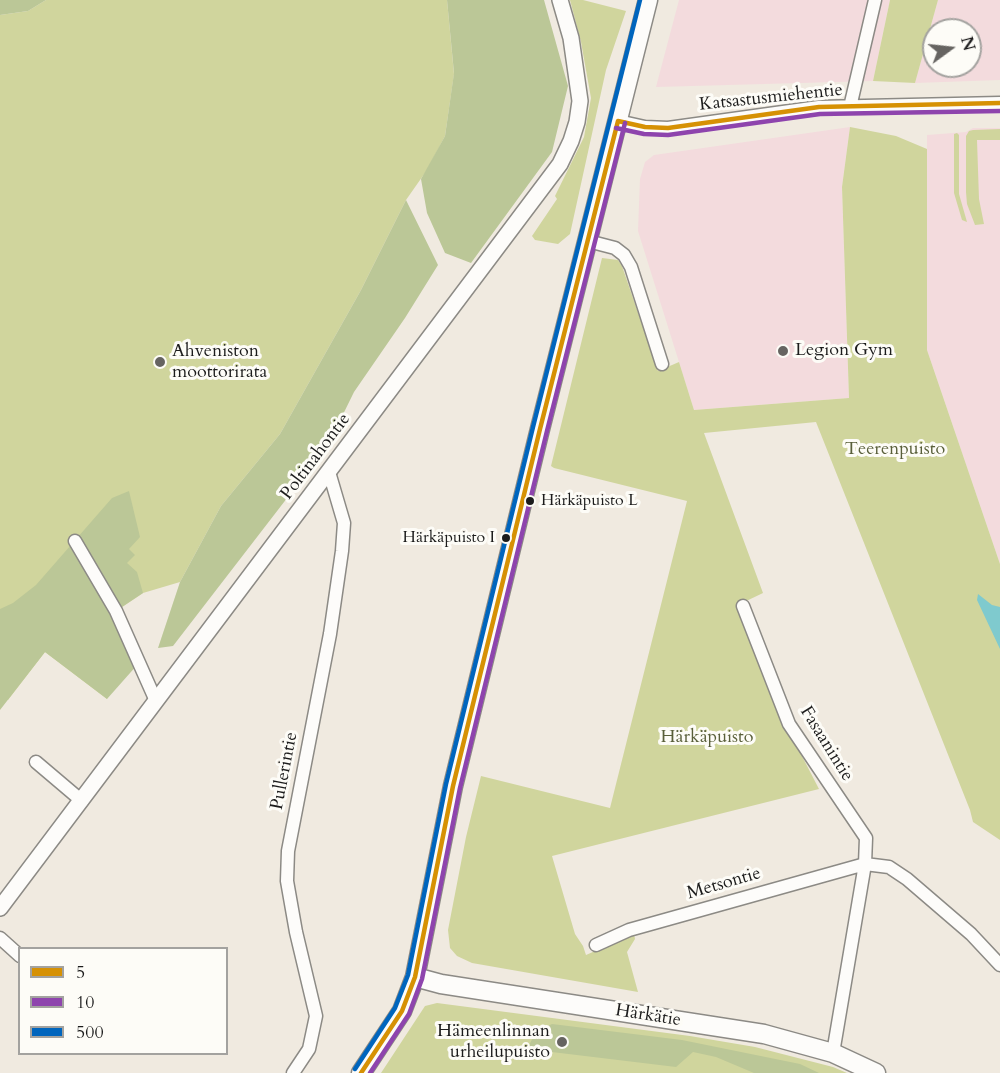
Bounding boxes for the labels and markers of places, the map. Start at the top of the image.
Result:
place label: Legion Gym [795,340,893,362]
place label: Ahveniston moottorirata [172,341,267,384]
marker: Legion Gym [776,344,790,358]
marker: Ahveniston moottorirata [153,355,167,369]
place label: Härkäpuisto L [541,491,638,511]
marker: Härkäpuisto L [524,495,536,507]
place label: Härkäpuisto I [403,528,495,548]
marker: Härkäpuisto I [500,532,512,544]
place label: Hämeenlinnan urheilupuisto [437,1021,550,1064]
marker: Hämeenlinnan urheilupuisto [555,1035,569,1049]

